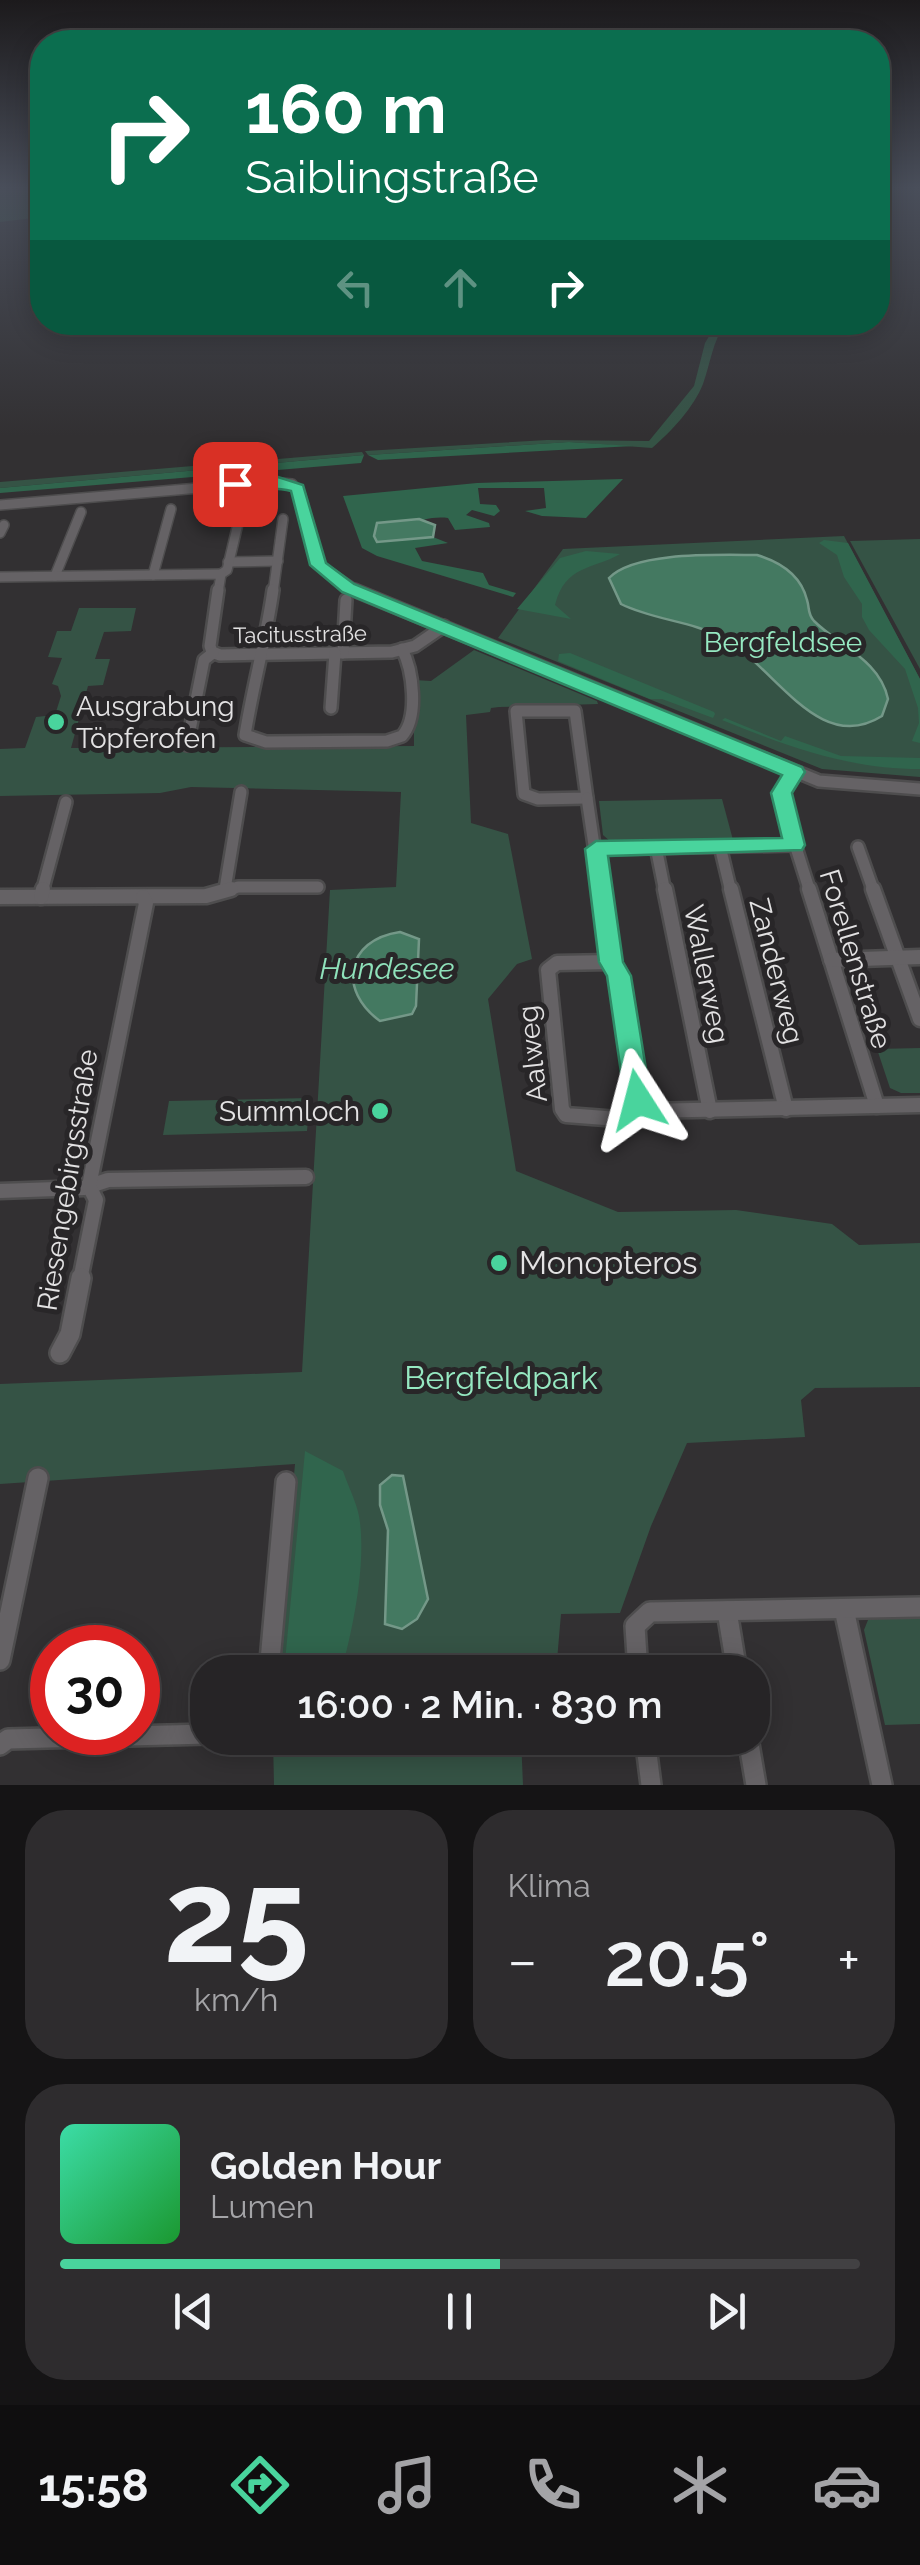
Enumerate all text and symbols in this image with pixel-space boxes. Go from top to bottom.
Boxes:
text: 160 m [245,67,447,149]
icon: right [80,70,210,200]
text: Saiblingstraße [245,151,539,204]
icon: left [328,260,383,315]
icon: ahead [433,260,488,315]
icon: right [538,260,593,315]
pin [193,442,278,527]
icon: arrive [208,457,263,512]
street label: Tacitusstraße [233,620,367,648]
park label: Bergfeldsee [704,626,862,659]
place label: Ausgrabung Töpferofen [76,690,235,755]
marker: Ausgrabung Töpferofen [45,711,67,733]
street label: Forellenstraße [813,865,898,1053]
street label: Zanderweg [742,895,811,1047]
street label: Wallerweg [677,902,736,1046]
water label: Hundesee [319,951,455,986]
street label: Aalweg [511,1004,554,1104]
street label: Riesengebirgsstraße [31,1047,104,1313]
position arrow [586,1048,690,1152]
place label: Summloch [219,1095,360,1128]
marker: Summloch [369,1100,391,1122]
place label: Monopteros [519,1244,697,1281]
marker: Monopteros [488,1252,510,1274]
park label: Bergfeldpark [404,1359,598,1396]
speed limit sign: 30 [30,1625,160,1755]
text: 16:00 · 2 Min. · 830 m [298,1682,662,1727]
text: 25 [164,1840,309,1992]
text: Klima [508,1867,591,1904]
text: 20.5° [604,1915,770,2004]
text: − [508,1928,537,1993]
text: + [837,1928,860,1993]
text: km/h [194,1981,278,2018]
text: Golden Hour [210,2143,441,2188]
text: Lumen [210,2188,314,2225]
icon: previous [166,2284,221,2339]
icon: pause [432,2284,487,2339]
icon: next [699,2284,754,2339]
icon: directions [225,2450,295,2520]
icon: music [372,2450,442,2520]
icon: phone [518,2450,588,2520]
icon: climate [665,2450,735,2520]
icon: car [812,2450,882,2520]
text: 15:58 [38,2459,149,2512]

